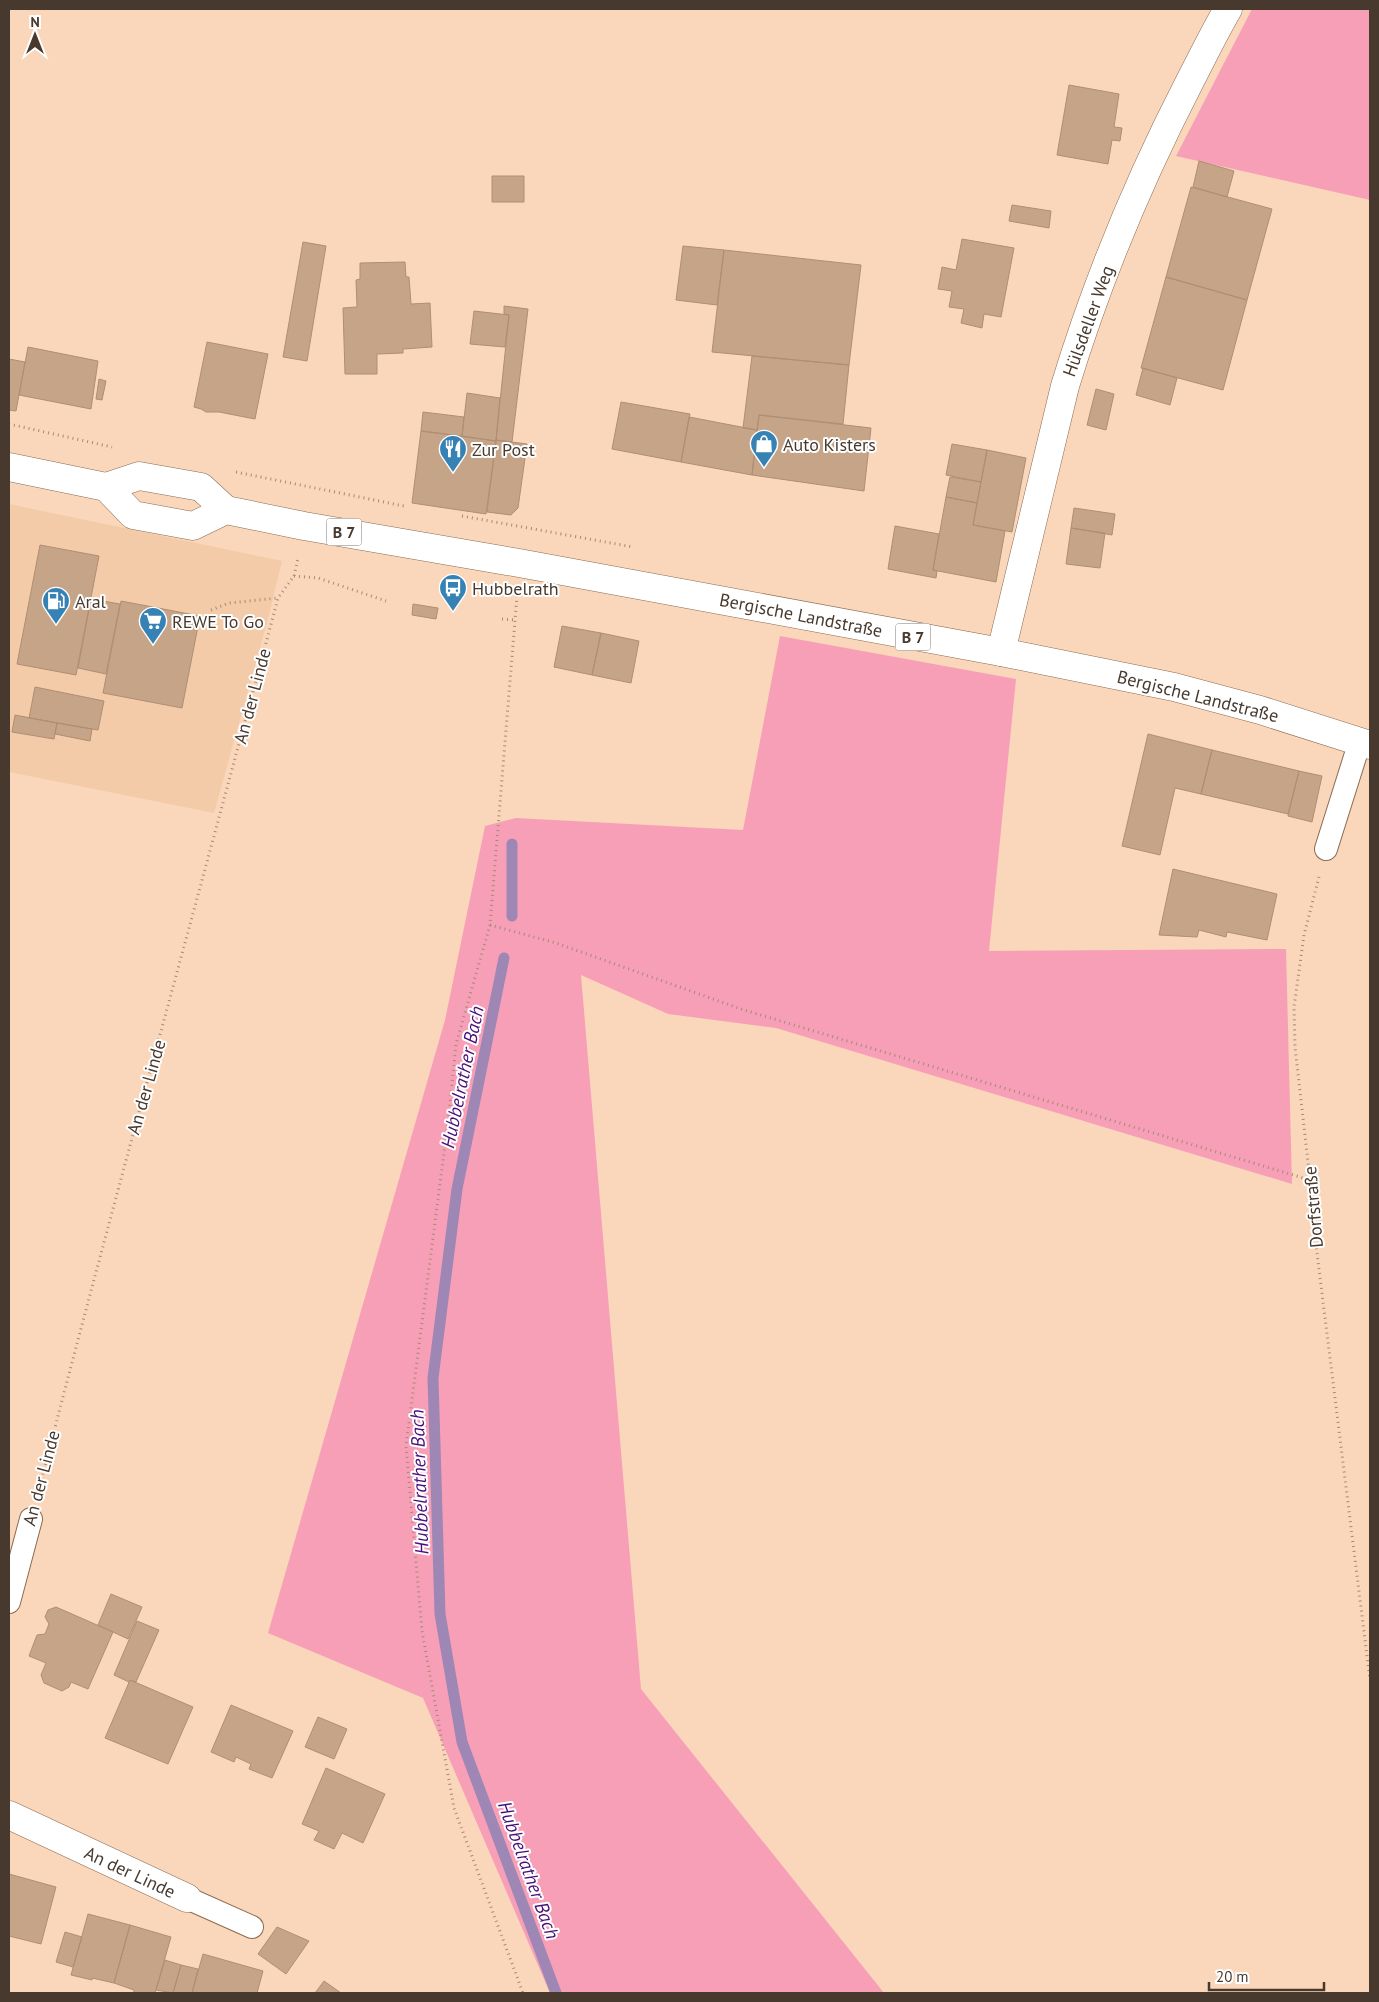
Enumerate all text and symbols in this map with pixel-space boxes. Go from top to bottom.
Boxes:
north arrow [10,10,60,60]
text: N [30,13,40,31]
street label: Hülsdeller Weg [1057,262,1119,380]
shop icon: Auto Kisters [749,429,779,468]
place label: Auto Kisters [783,433,876,456]
restaurant icon: Zur Post [438,434,468,473]
place label: Zur Post [472,438,535,461]
road number: B 7 [326,518,362,546]
bus stop icon: Hubbelrath [438,573,468,612]
place label: Hubbelrath [472,577,559,600]
fuel station icon: Aral [41,586,71,625]
street label: Bergische Landstraße [717,588,885,642]
place label: Aral [75,590,107,613]
supermarket icon: REWE To Go [138,606,168,645]
place label: REWE To Go [172,610,264,633]
road number: B 7 [896,624,930,650]
street label: An der Linde [228,646,276,746]
street label: Bergische Landstraße [1115,665,1281,727]
water label: Hubbelrather Bach [435,1004,489,1150]
street label: An der Linde [121,1037,171,1137]
street label: Dorfstraße [1298,1165,1328,1249]
water label: Hubbelrather Bach [404,1409,434,1555]
street label: An der Linde [17,1428,65,1528]
water label: Hubbelrather Bach [493,1798,565,1942]
street label: An der Linde [81,1841,179,1903]
scale bar [1209,1960,1324,1992]
text: 20 m [1216,1967,1249,1986]

